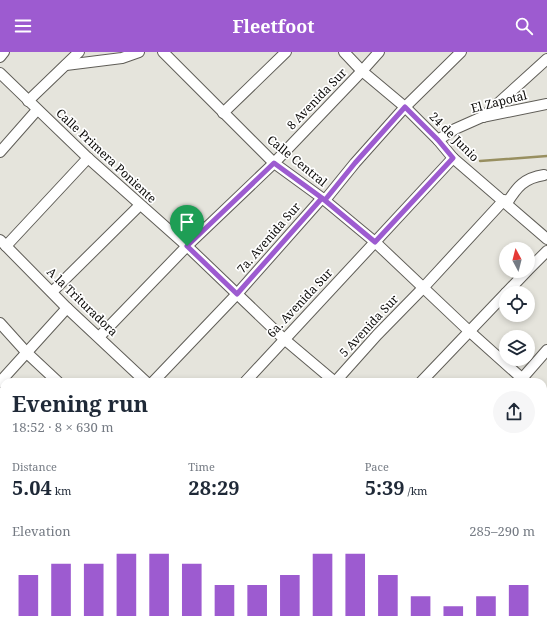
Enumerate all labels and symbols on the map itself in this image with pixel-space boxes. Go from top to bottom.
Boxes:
street label: 8 Avenida Sur [283,64,351,133]
street label: El Zapotal [469,86,529,117]
street label: Calle Primera Poniente [52,105,160,207]
street label: 24 de Junio [426,108,483,165]
street label: Calle Central [264,131,331,190]
street label: 7a. Avenida Sur [233,198,305,277]
pin [170,205,204,246]
north arrow [499,242,535,278]
street label: A la Trituradora [43,263,122,340]
street label: 6a. Avenida Sur [263,264,337,341]
street label: 5 Avenida Sur [335,291,402,361]

